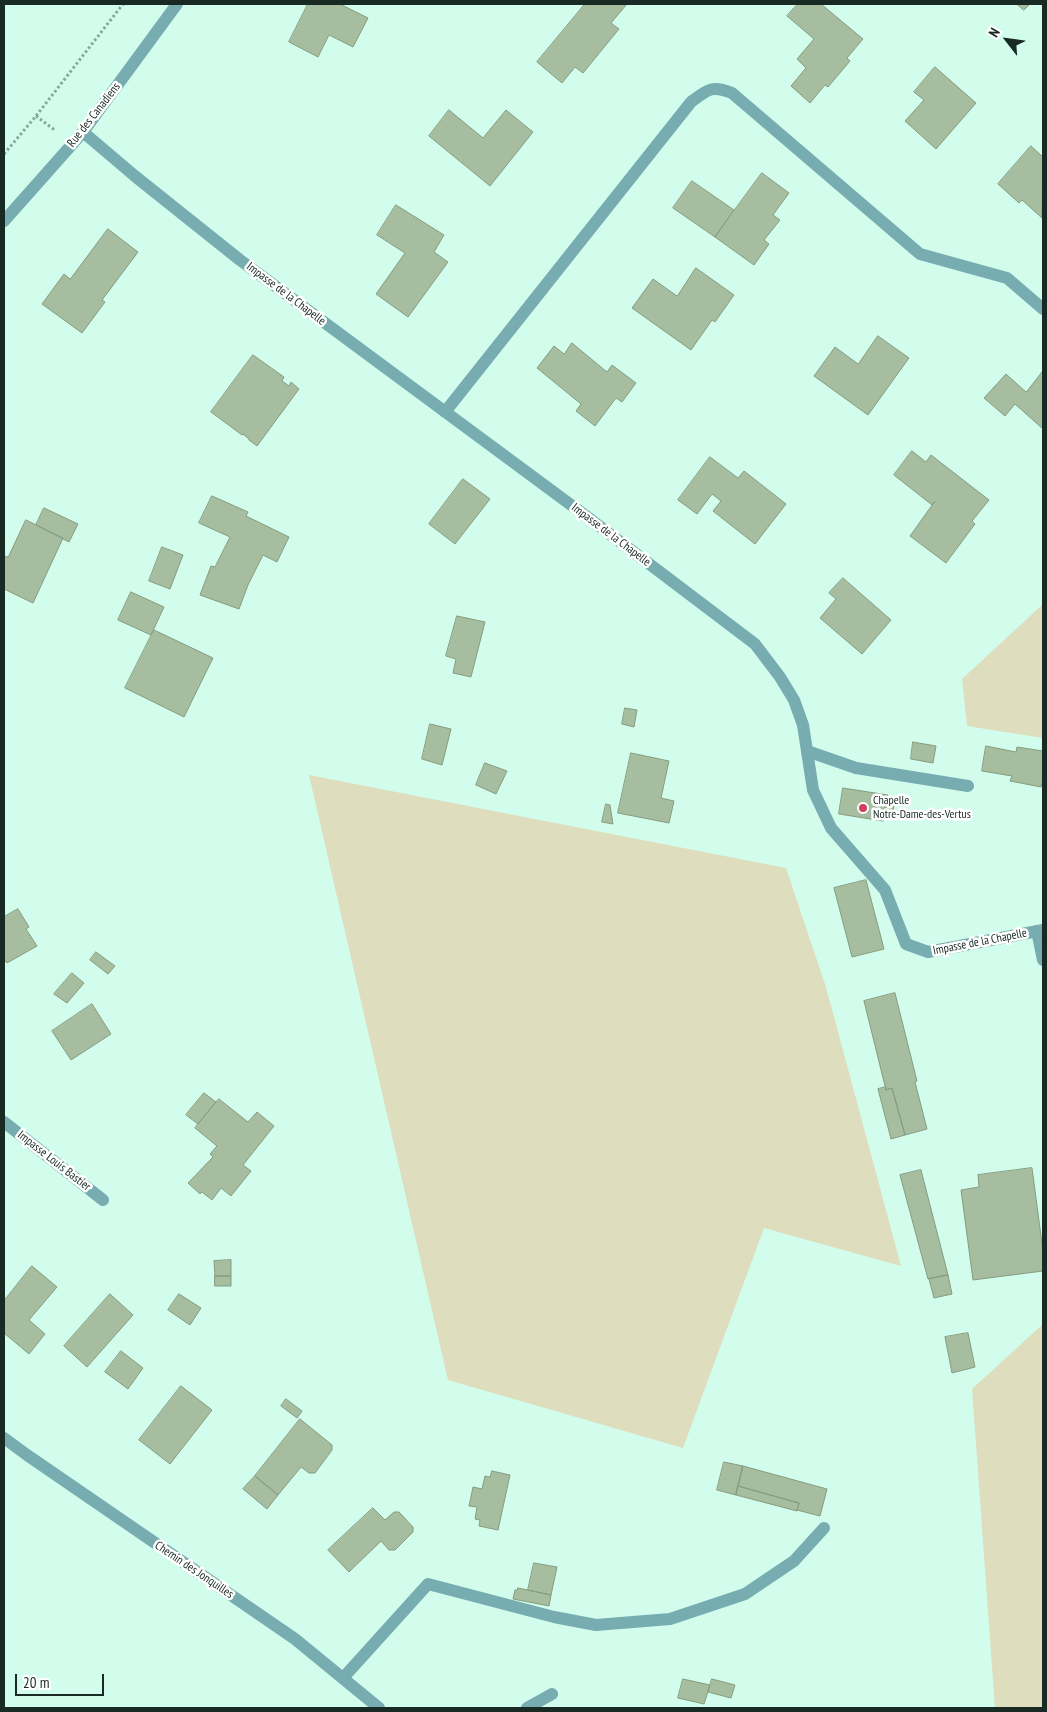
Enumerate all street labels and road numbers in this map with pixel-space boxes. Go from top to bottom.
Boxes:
street label: Rue des Canadiens [64,80,124,150]
street label: Impasse de la Chapelle [244,260,328,328]
street label: Impasse de la Chapelle [569,501,653,569]
street label: Impasse de la Chapelle [932,926,1028,958]
street label: Impasse Louis Bastier [15,1128,93,1194]
street label: Chemin des Jonquilles [152,1538,236,1602]

